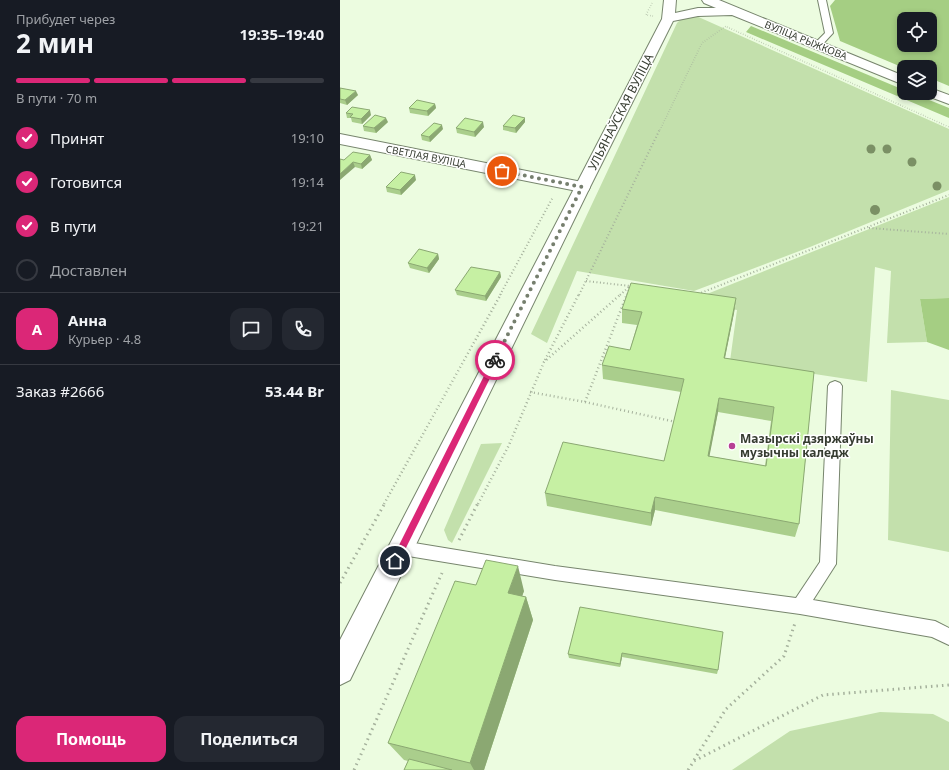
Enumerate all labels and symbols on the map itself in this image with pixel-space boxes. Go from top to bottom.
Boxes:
street label: ВУЛІЦА РЫЖКОВА [763,17,850,63]
street label: УЛЬЯНАЎСКАЯ ВУЛІЦА [584,50,658,173]
street label: СВЕТЛАЯ ВУЛІЦА [385,141,468,171]
pin [485,154,519,188]
courier [475,340,515,380]
place label: Мазырскі дзяржаўны музычны каледж [740,430,874,461]
marker: Мазырскі дзяржаўны музычны каледж [727,441,737,451]
pin [378,544,412,578]

